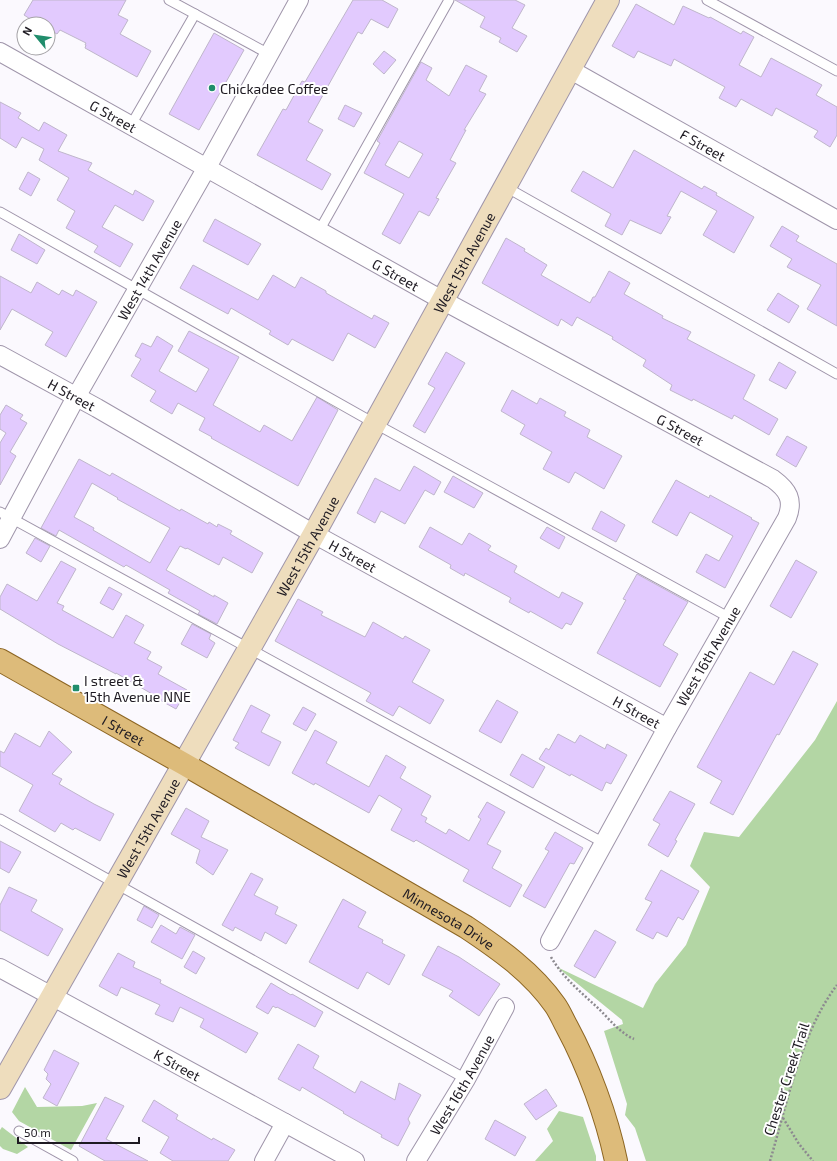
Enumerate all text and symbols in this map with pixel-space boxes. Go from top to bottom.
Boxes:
north arrow [16,16,56,56]
text: N [19,24,34,38]
place label: Chickadee Coffee [220,80,328,97]
marker: Chickadee Coffee [207,83,217,93]
street label: G Street [87,96,140,135]
street label: F Street [677,125,729,164]
street label: West 15th Avenue [429,209,498,316]
street label: West 14th Avenue [113,216,184,323]
street label: G Street [370,254,422,294]
street label: H Street [45,375,99,414]
street label: G Street [654,409,707,449]
street label: West 15th Avenue [272,493,342,599]
street label: H Street [326,536,380,575]
street label: West 16th Avenue [672,603,744,709]
place label: I street & 15th Avenue NNE [84,672,191,705]
marker: I street & 15th Avenue NNE [71,683,81,693]
street label: H Street [610,692,664,731]
street label: I Street [100,711,148,749]
street label: West 15th Avenue [113,775,183,881]
street label: Minnesota Drive [400,884,498,953]
street label: Chester Creek Trail [760,1019,813,1138]
street label: West 16th Avenue [426,1031,497,1138]
street label: K Street [151,1045,204,1084]
scale bar [18,1119,139,1145]
text: 50 m [24,1125,51,1139]

